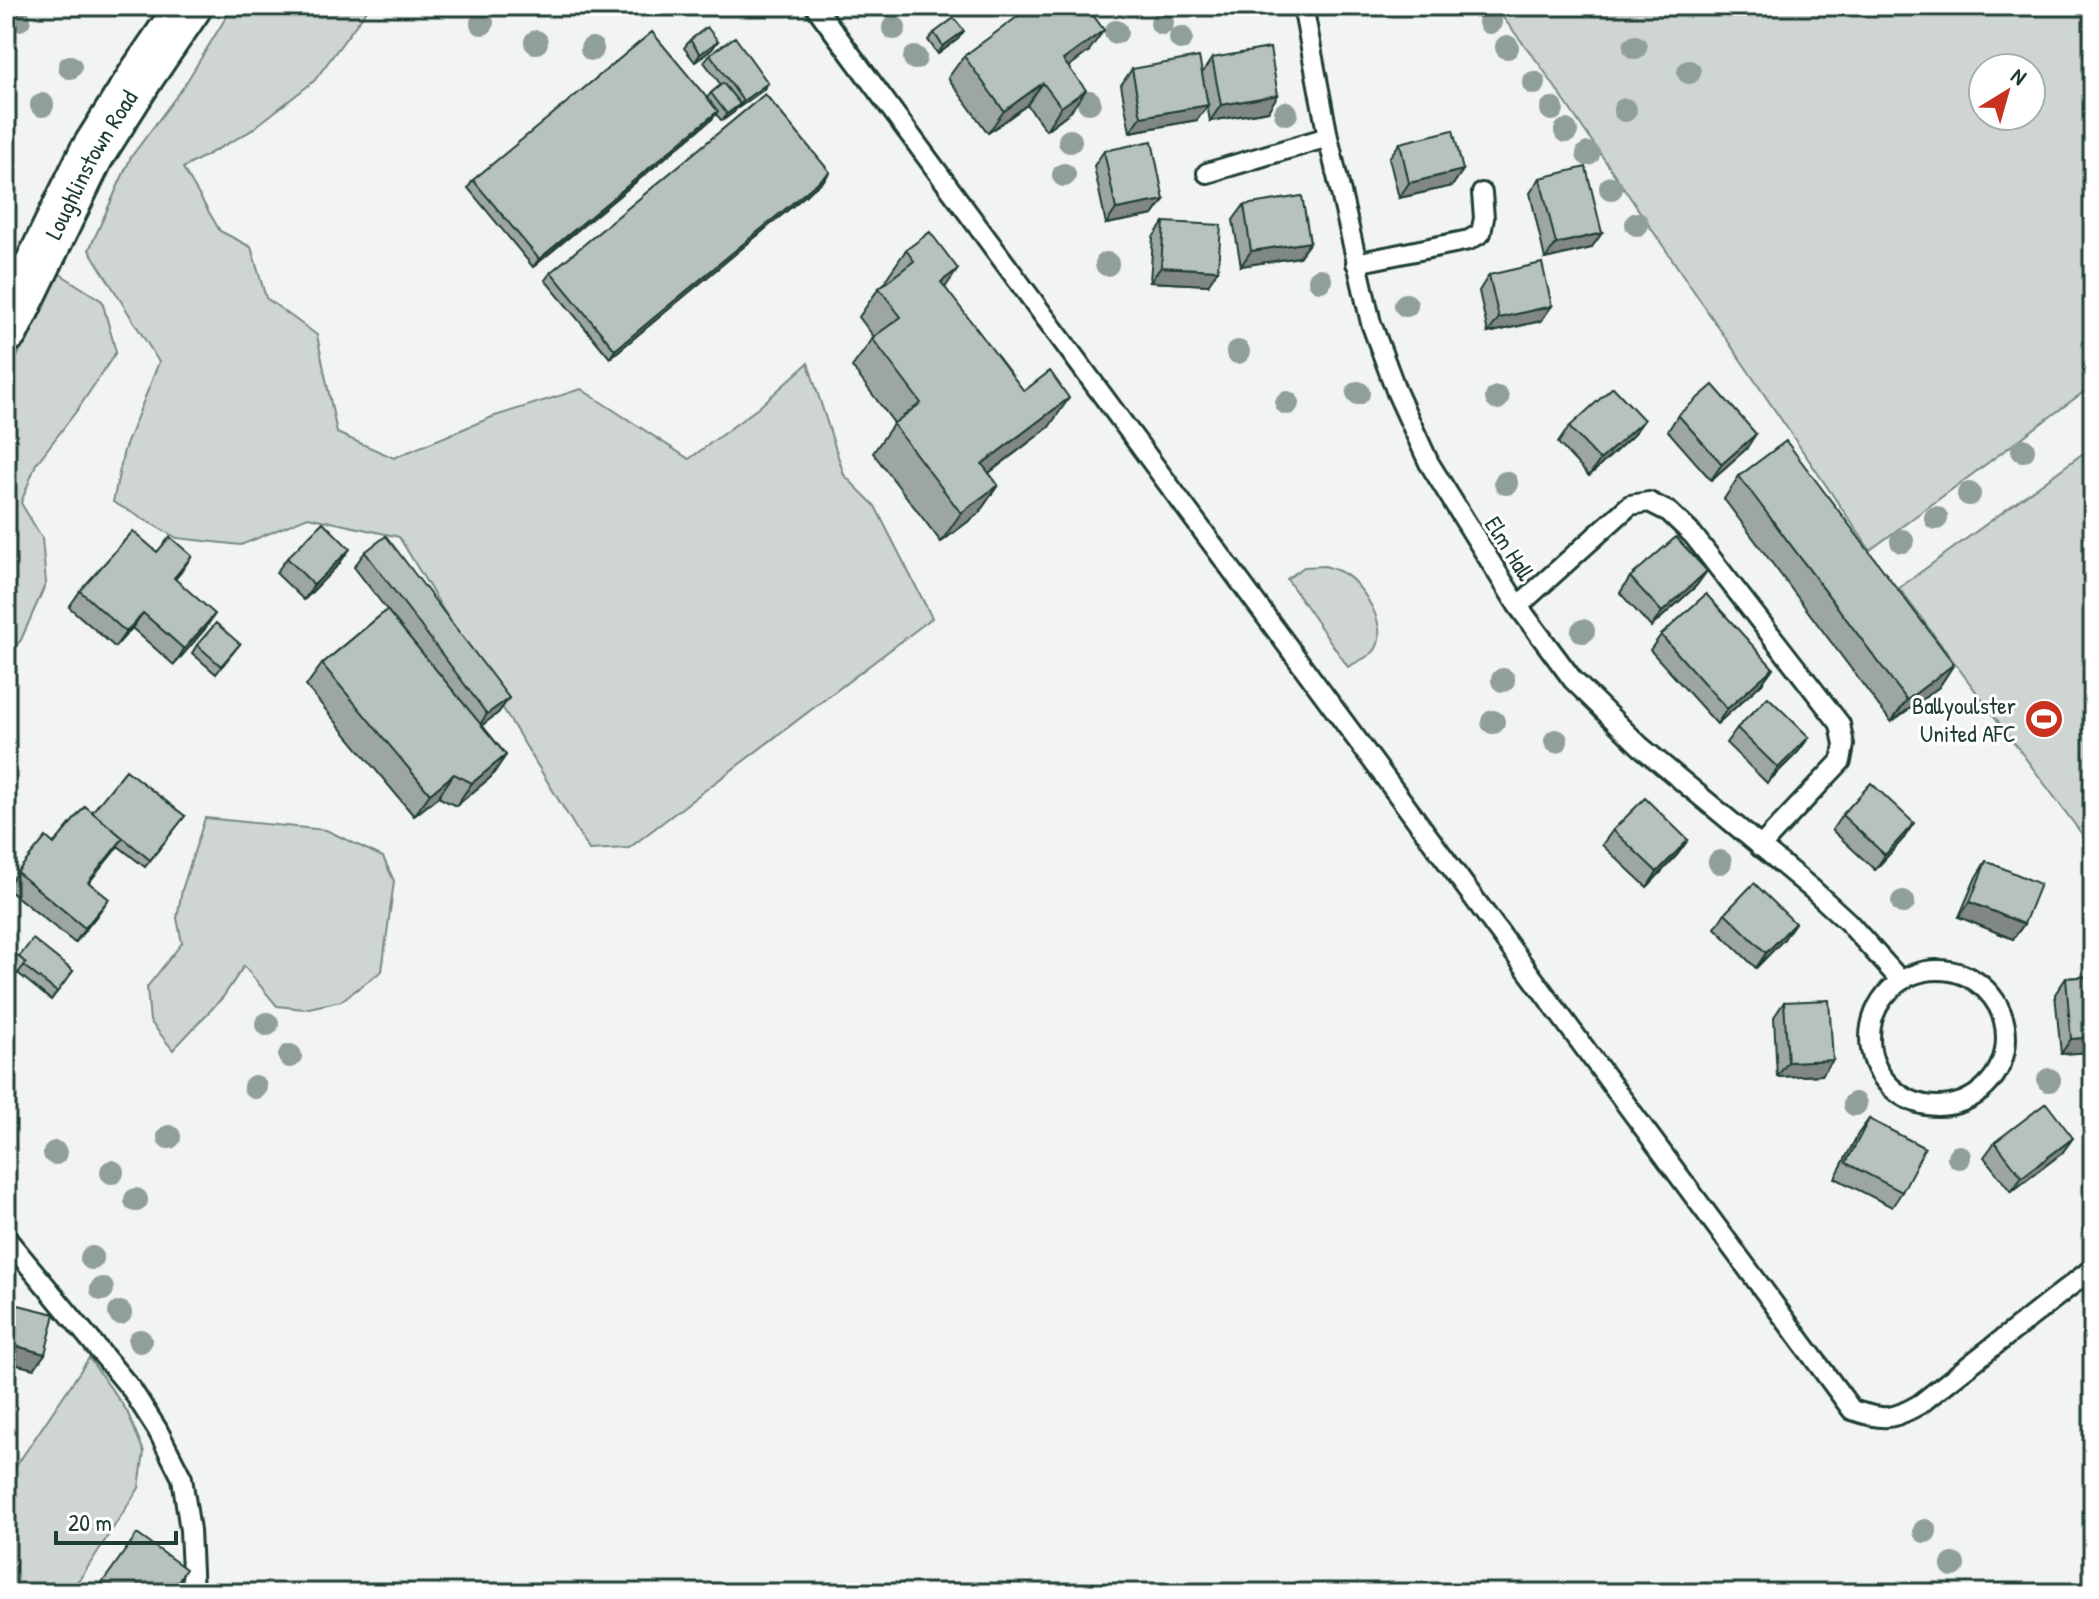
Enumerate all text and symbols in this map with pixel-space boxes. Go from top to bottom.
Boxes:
north arrow [1967,52,2047,132]
text: N [2005,61,2033,92]
street label: Loughlinstown Road [37,84,144,244]
street label: Elm Hall [1478,510,1542,587]
place label: Ballyoulster United AFC [1912,689,2016,749]
sports icon: Ballyoulster United AFC [2023,698,2065,740]
scale bar [56,1495,176,1545]
text: 20 m [68,1506,112,1538]

